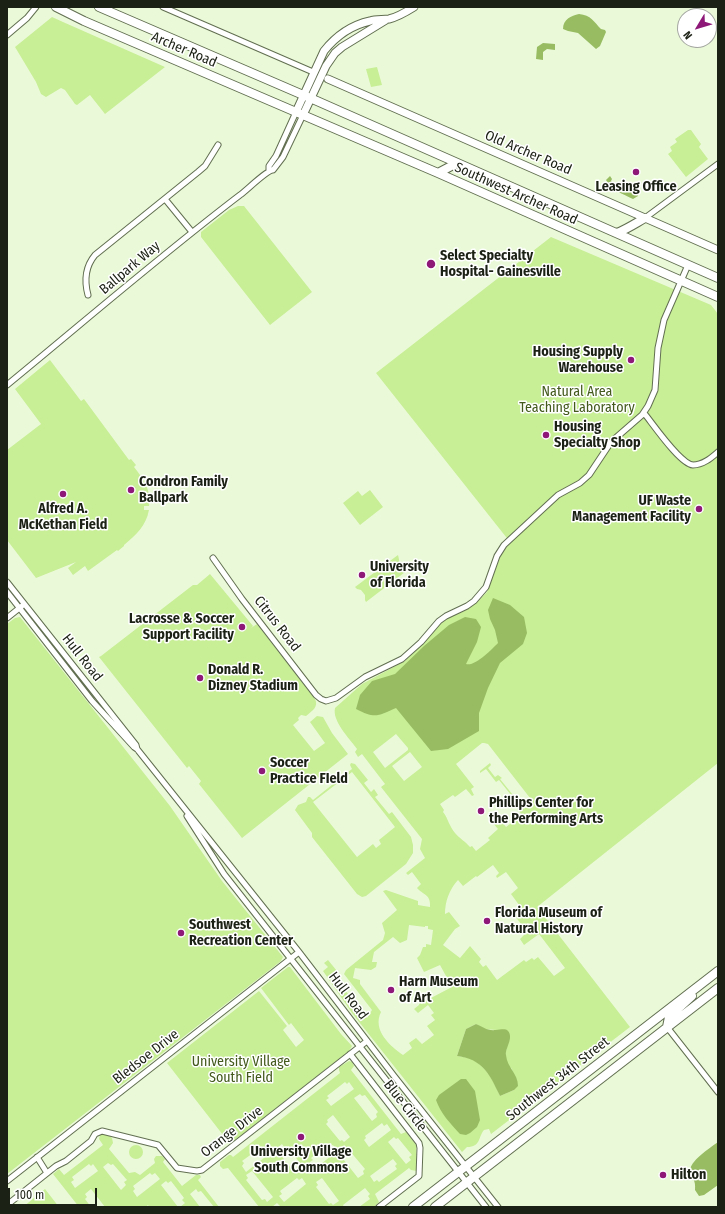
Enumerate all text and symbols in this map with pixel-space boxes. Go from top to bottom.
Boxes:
north arrow [677,8,717,48]
text: N [681,28,695,42]
street label: Archer Road [149,29,219,71]
street label: Old Archer Road [482,127,574,179]
street label: Southwest Archer Road [452,159,580,229]
marker: Leasing Office [631,167,641,177]
place label: Leasing Office [595,179,677,195]
street label: Ballpark Way [96,238,164,298]
place label: Select Specialty Hospital- Gainesville [440,248,561,280]
marker: Select Specialty Hospital- Gainesville [425,258,437,270]
place label: Housing Supply Warehouse [533,344,623,376]
marker: Housing Supply Warehouse [626,355,636,365]
park label: Natural Area Teaching Laboratory [519,384,635,416]
place label: Housing Specialty Shop [554,419,640,452]
marker: Housing Specialty Shop [541,430,551,440]
place label: Condron Family Ballpark [139,474,228,506]
marker: Condron Family Ballpark [126,485,136,495]
marker: Alfred A. McKethan Field [58,489,68,499]
place label: UF Waste Management Facility [572,493,691,526]
place label: Alfred A. McKethan Field [19,501,107,534]
marker: UF Waste Management Facility [694,504,704,514]
place label: University of Florida [370,559,429,592]
marker: University of Florida [357,570,367,580]
street label: Citrus Road [250,593,304,655]
place label: Lacrosse & Soccer Support Facility [129,611,234,644]
marker: Lacrosse & Soccer Support Facility [237,622,247,632]
street label: Hull Road [58,631,106,685]
place label: Donald R. Dizney Stadium [208,662,298,694]
marker: Donald R. Dizney Stadium [195,673,205,683]
place label: Soccer Practice FIeld [270,755,348,788]
marker: Soccer Practice FIeld [257,766,267,776]
place label: Phillips Center for the Performing Arts [489,795,603,828]
marker: Phillips Center for the Performing Arts [476,806,486,816]
place label: Florida Museum of Natural History [495,905,602,938]
marker: Florida Museum of Natural History [482,916,492,926]
place label: Southwest Recreation Center [189,917,293,950]
marker: Southwest Recreation Center [176,928,186,938]
street label: Hull Road [325,969,371,1023]
place label: Harn Museum of Art [399,974,478,1006]
marker: Harn Museum of Art [386,985,396,995]
street label: Bledsoe Drive [110,1026,182,1088]
street label: Southwest 34th Street [503,1034,613,1124]
park label: University Village South Field [192,1054,290,1086]
street label: Blue Circle [380,1077,430,1135]
street label: Orange Drive [198,1103,266,1161]
marker: University Village South Commons [296,1132,306,1142]
place label: University Village South Commons [250,1144,352,1176]
place label: Hilton [671,1167,706,1183]
marker: Hilton [658,1170,668,1180]
scale bar [10,1180,99,1206]
text: 100 m [15,1188,44,1202]

